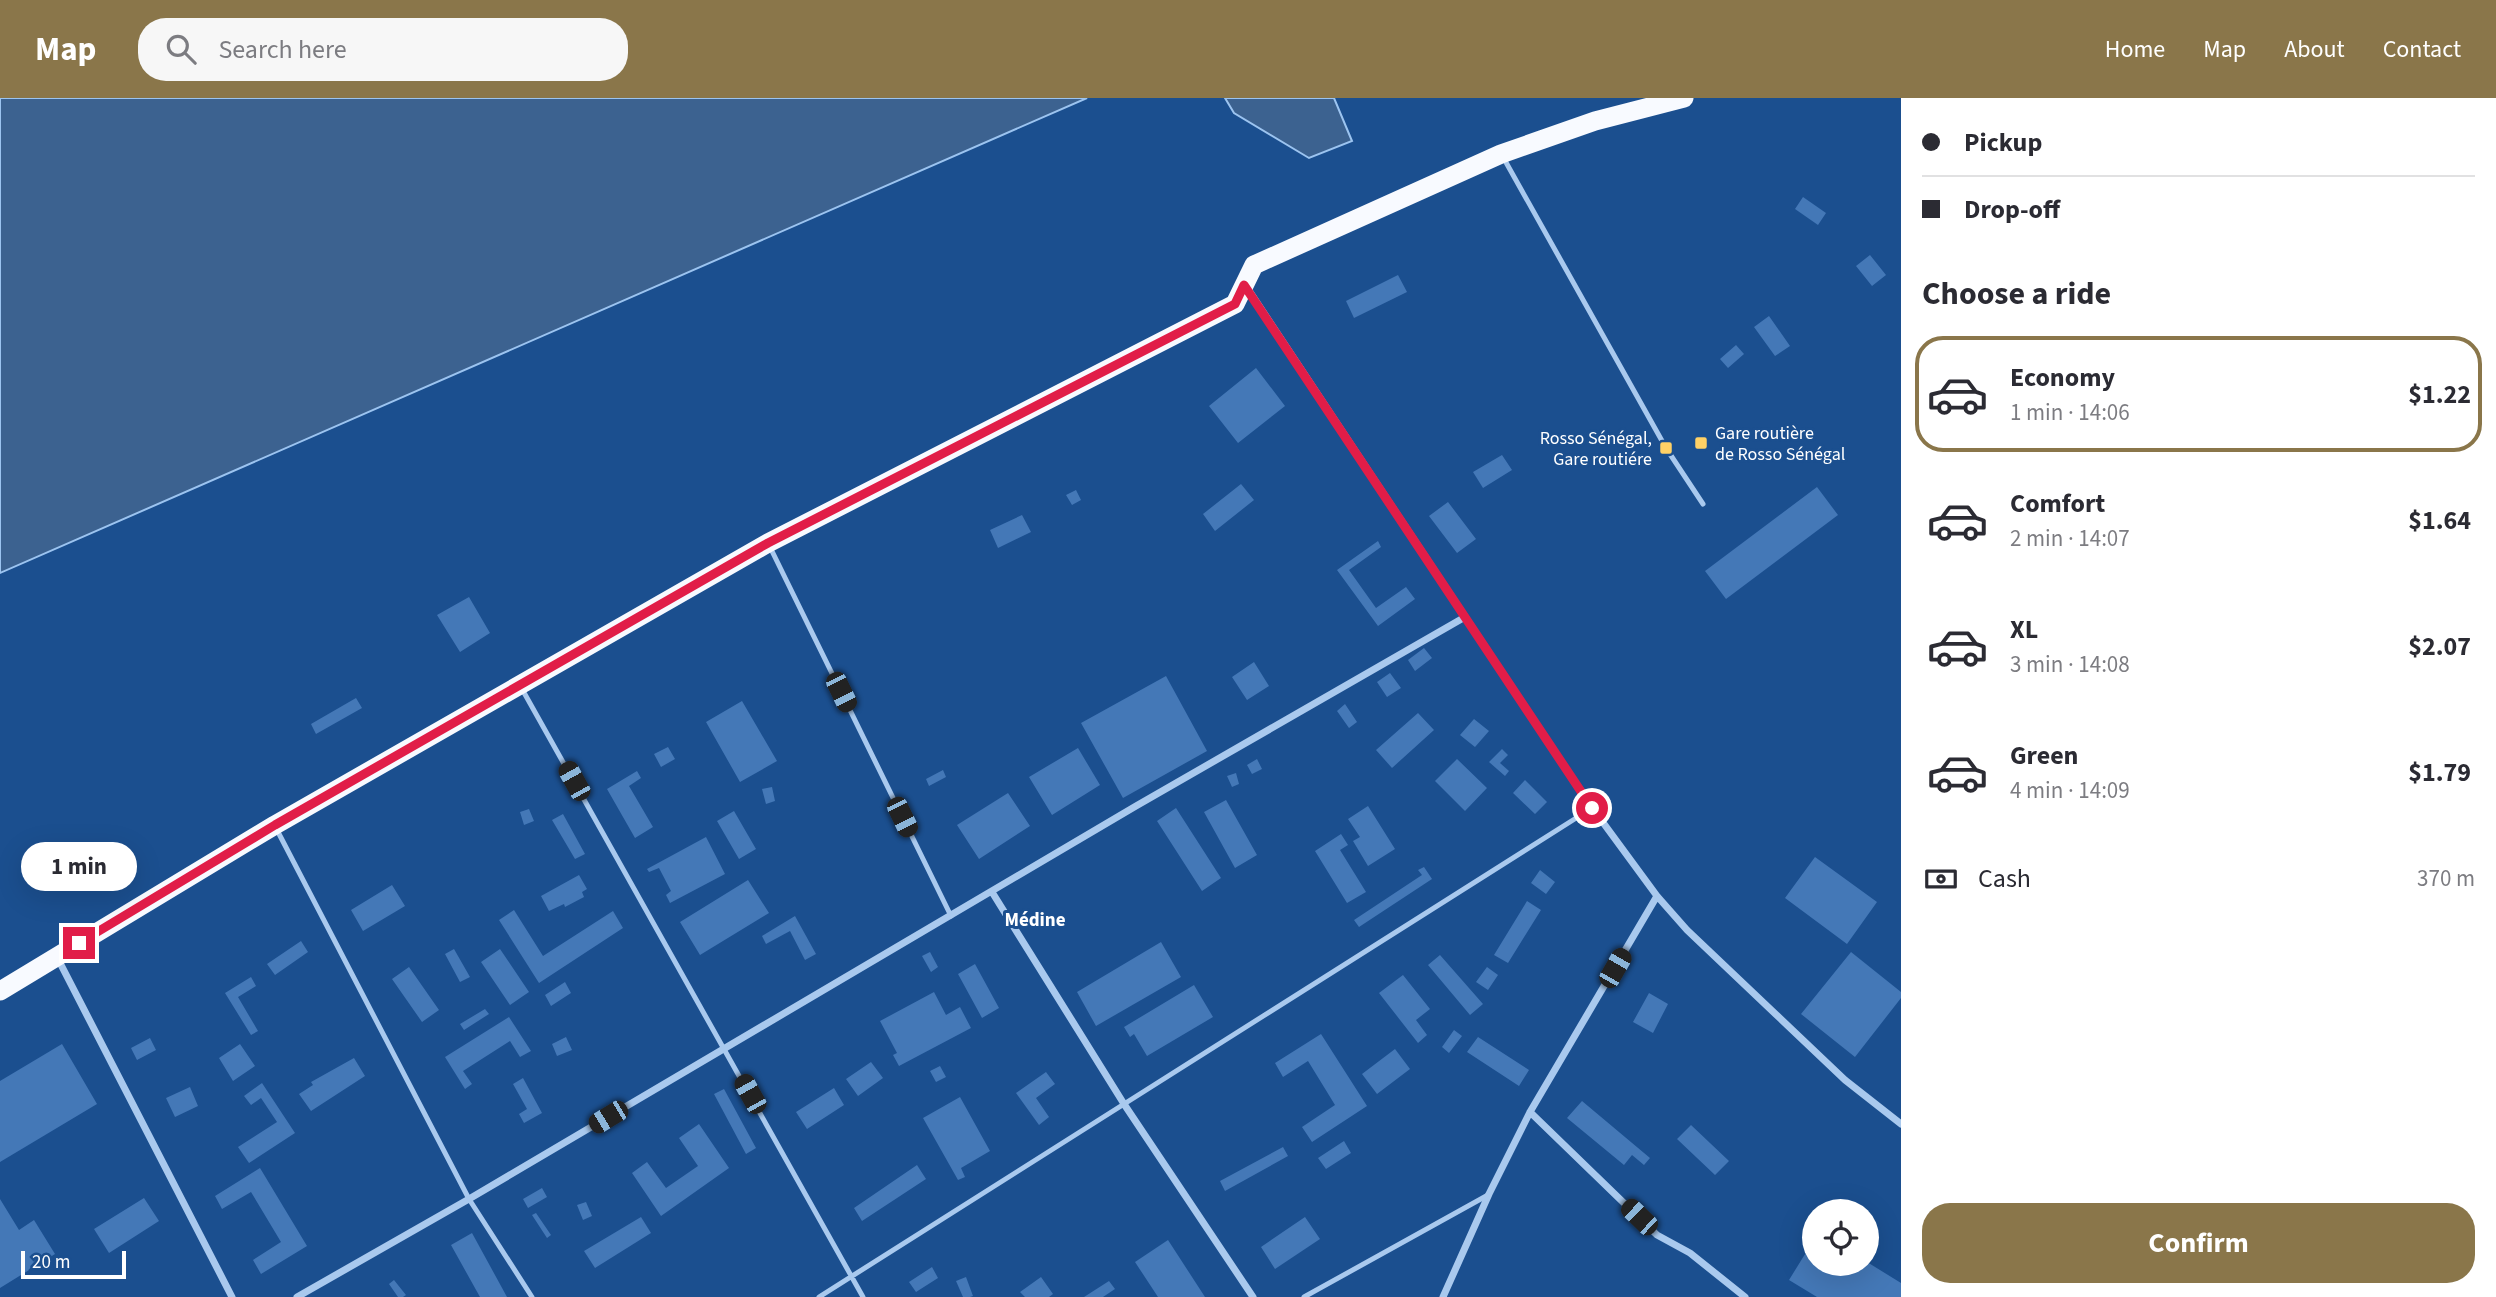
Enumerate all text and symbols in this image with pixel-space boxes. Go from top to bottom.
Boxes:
search box [138,18,628,81]
text: Map [35,26,96,73]
icon: search [162,30,200,68]
text: Search here [218,31,347,68]
text: Home [2105,32,2165,67]
text: Map [2203,32,2246,67]
text: About [2284,32,2345,67]
text: Contact [2383,32,2461,67]
text: Pickup [1964,124,2042,161]
text: Drop-off [1964,191,2060,228]
text: Choose a ride [1922,271,2111,317]
text: Economy [2010,359,2115,396]
icon: car [1926,363,1989,426]
text: $1.22 [2408,376,2471,413]
text: 1 min · 14:06 [2010,396,2130,429]
place label: Gare routière de Rosso Sénégal [1715,421,1845,467]
place label: Rosso Sénégal, Gare routiére [1540,426,1652,472]
marker: Gare routière de Rosso Sénégal [1693,435,1709,451]
marker: Rosso Sénégal, Gare routiére [1658,440,1674,456]
text: Comfort [2010,485,2105,522]
icon: car [1926,489,1989,552]
text: $1.64 [2408,502,2471,539]
text: 2 min · 14:07 [2010,522,2130,555]
text: XL [2010,611,2038,648]
icon: car [1926,615,1989,678]
text: $2.07 [2408,628,2471,665]
text: 3 min · 14:08 [2010,648,2130,681]
car [823,669,860,715]
text: Green [2010,737,2078,774]
icon: car [1926,741,1989,804]
text: $1.79 [2408,754,2471,791]
car [555,758,594,804]
text: 4 min · 14:09 [2010,774,2130,807]
route start [1576,792,1608,824]
car [884,794,921,840]
callout: 1 min [21,842,137,890]
text: 1 min [51,850,107,883]
icon: cash [1922,860,1960,898]
text: Cash [1978,860,2031,897]
text: 370 m [2417,862,2475,895]
district label: Médine [1004,907,1066,934]
route end [63,927,95,959]
car [1596,945,1635,991]
car [731,1071,770,1117]
car [585,1097,632,1137]
car [1617,1195,1662,1239]
map controls [1802,1199,1879,1276]
button: locate [1802,1199,1879,1276]
button: Confirm [1922,1203,2475,1283]
scale bar [21,1248,126,1280]
text: 20 m [32,1249,70,1276]

